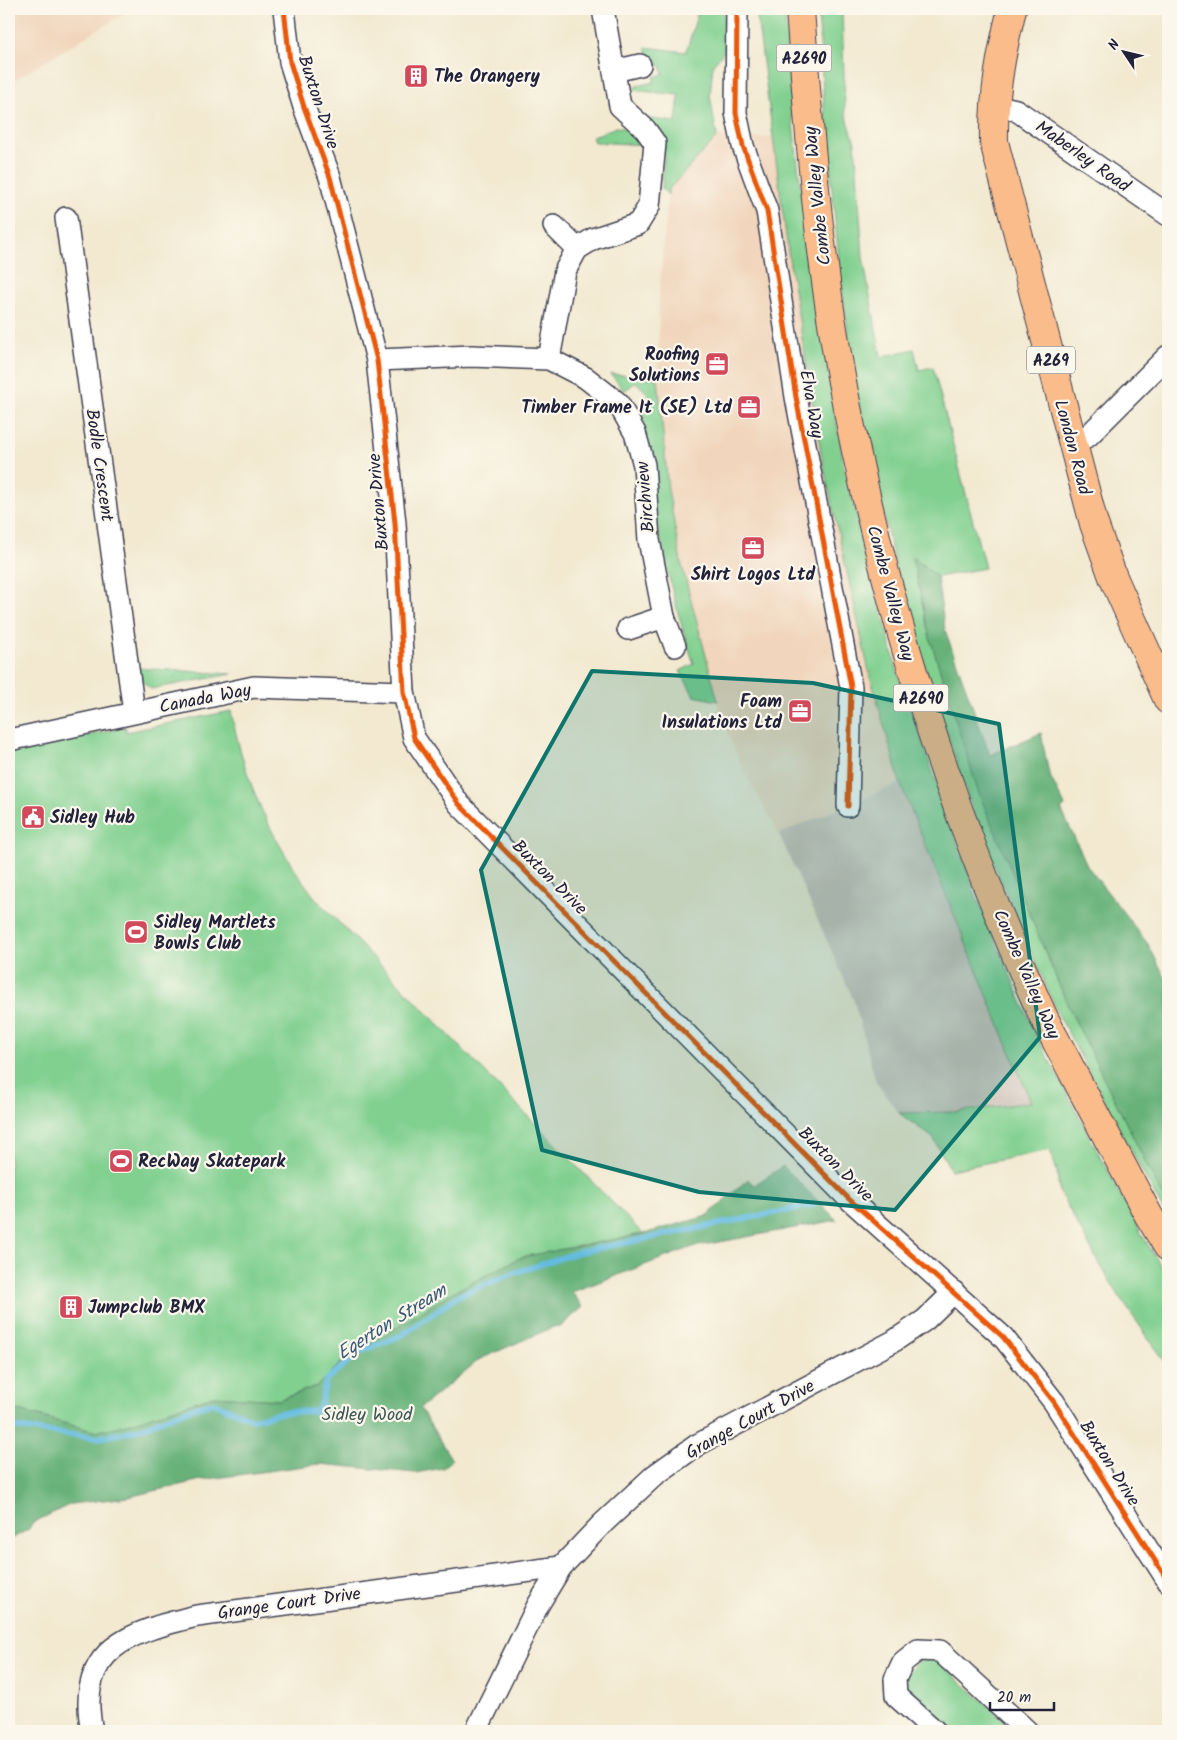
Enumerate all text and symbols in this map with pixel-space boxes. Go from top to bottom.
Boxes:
north arrow [1100,28,1150,78]
text: N [1103,35,1126,55]
road number: A2690 [776,44,832,72]
street label: Buxton Drive [289,52,346,153]
building icon: The Orangery [403,63,429,89]
place label: The Orangery [434,63,540,92]
street label: Maberley Road [1029,114,1137,201]
street label: Combe Valley Way [797,124,840,267]
place label: Roofing Solutions [629,341,701,391]
road number: A269 [1027,346,1075,374]
office icon: Roofing Solutions [704,351,730,377]
street label: Elva Way [790,368,831,441]
place label: Timber Frame It (SE) Ltd [521,394,732,423]
office icon: Timber Frame It (SE) Ltd [736,394,762,420]
street label: London Road [1045,396,1098,499]
street label: Bodle Crescent [76,407,121,524]
street label: Buxton Drive [361,452,398,552]
street label: Birchview [629,459,664,534]
street label: Combe Valley Way [857,522,922,665]
office icon: Shirt Logos Ltd [740,535,766,561]
place label: Shirt Logos Ltd [691,561,815,590]
street label: Canada Way [157,676,254,723]
road number: A2690 [894,684,948,711]
place label: Foam Insulations Ltd [661,688,782,738]
office icon: Foam Insulations Ltd [787,698,813,724]
public building icon: Sidley Hub [20,804,46,830]
place label: Sidley Hub [50,804,135,833]
street label: Buxton Drive [504,833,594,923]
street label: Combe Valley Way [984,905,1067,1045]
place label: Sidley Martlets Bowls Club [154,909,276,959]
sports icon: Sidley Martlets Bowls Club [123,919,149,945]
street label: Buxton Drive [790,1120,880,1210]
sports icon: RecWay Skatepark [108,1148,134,1174]
place label: RecWay Skatepark [138,1148,286,1177]
water label: Egerton Stream [331,1276,455,1369]
building icon: Jumpclub BMX [58,1294,84,1320]
place label: Jumpclub BMX [88,1294,206,1323]
street label: Grange Court Drive [681,1373,821,1468]
park label: Sidley Wood [322,1401,413,1430]
street label: Buxton Drive [1071,1415,1147,1513]
street label: Grange Court Drive [216,1580,363,1629]
scale bar [990,1680,1053,1712]
text: 20 m [997,1686,1031,1710]

